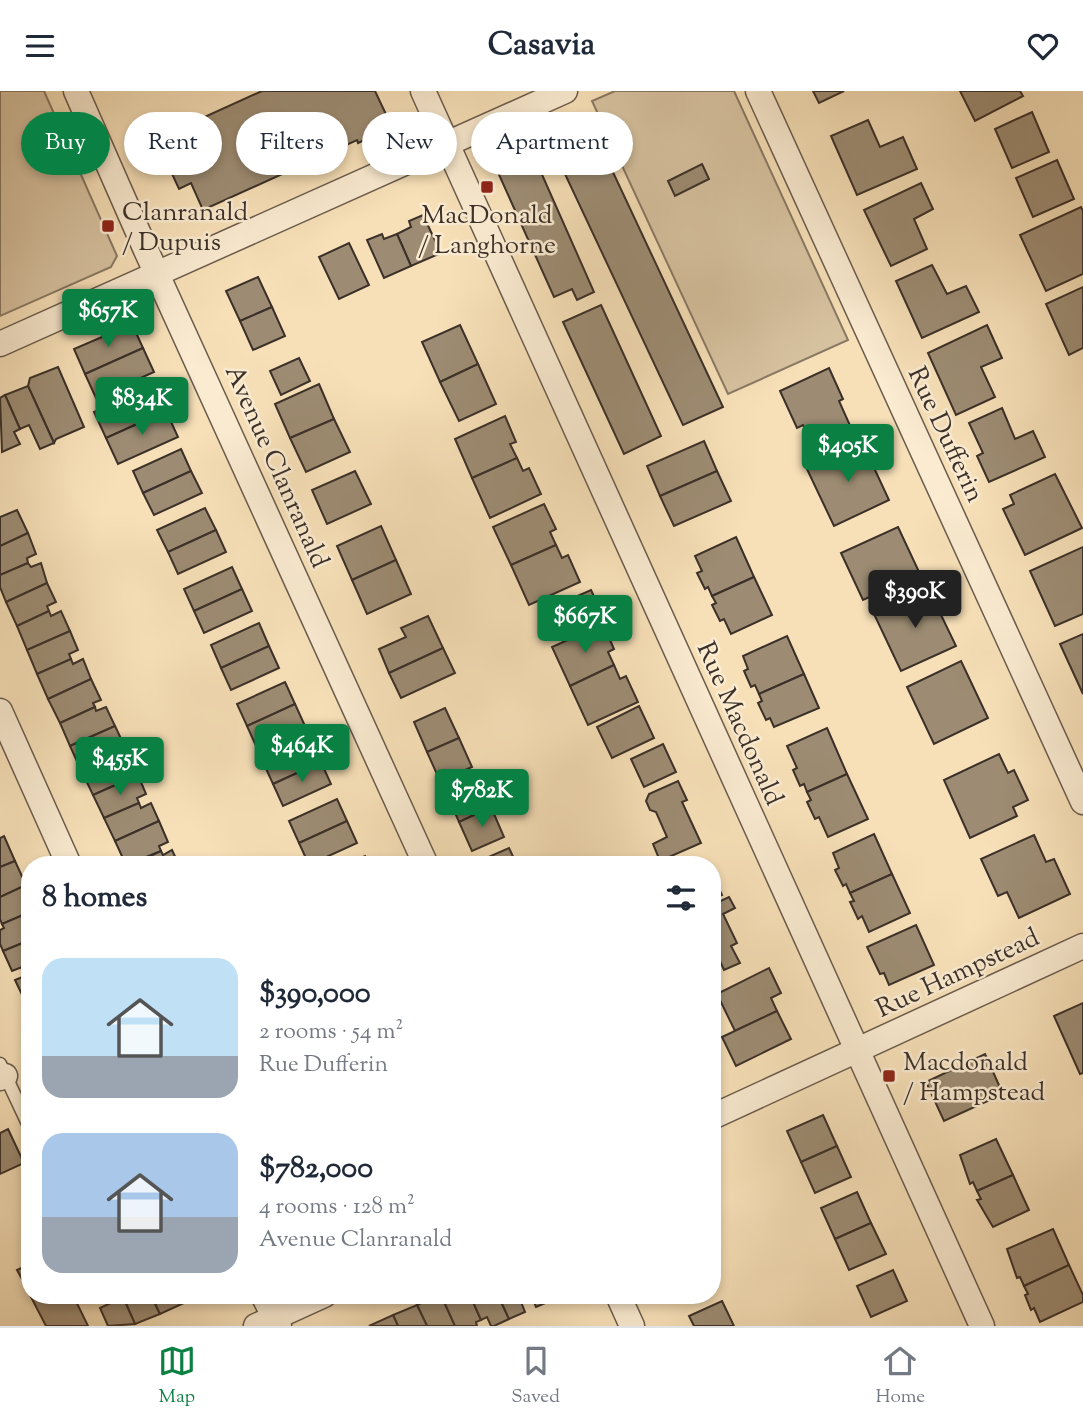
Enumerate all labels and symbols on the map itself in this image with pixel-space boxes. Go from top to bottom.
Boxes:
marker: MacDonald / Langhorne [479,179,495,195]
place label: Clanranald / Dupuis [122,195,248,262]
place label: MacDonald / Langhorne [418,198,556,265]
marker: Clanranald / Dupuis [100,218,116,234]
pin: $657K [59,289,157,349]
street label: Avenue Clanranald [214,360,337,575]
street label: Rue Dufferin [897,361,992,509]
pin: $834K [93,377,191,437]
pin: $405K [799,425,897,484]
pin: $390K [866,571,964,630]
pin: $667K [536,595,634,655]
street label: Rue Macdonald [686,636,791,812]
pin: $464K [253,725,351,784]
pin: $455K [71,737,169,797]
pin: $782K [433,769,531,829]
street label: Rue Hampstead [870,920,1046,1028]
place label: Macdonald / Hampstead [903,1045,1045,1112]
marker: Macdonald / Hampstead [881,1068,897,1084]

